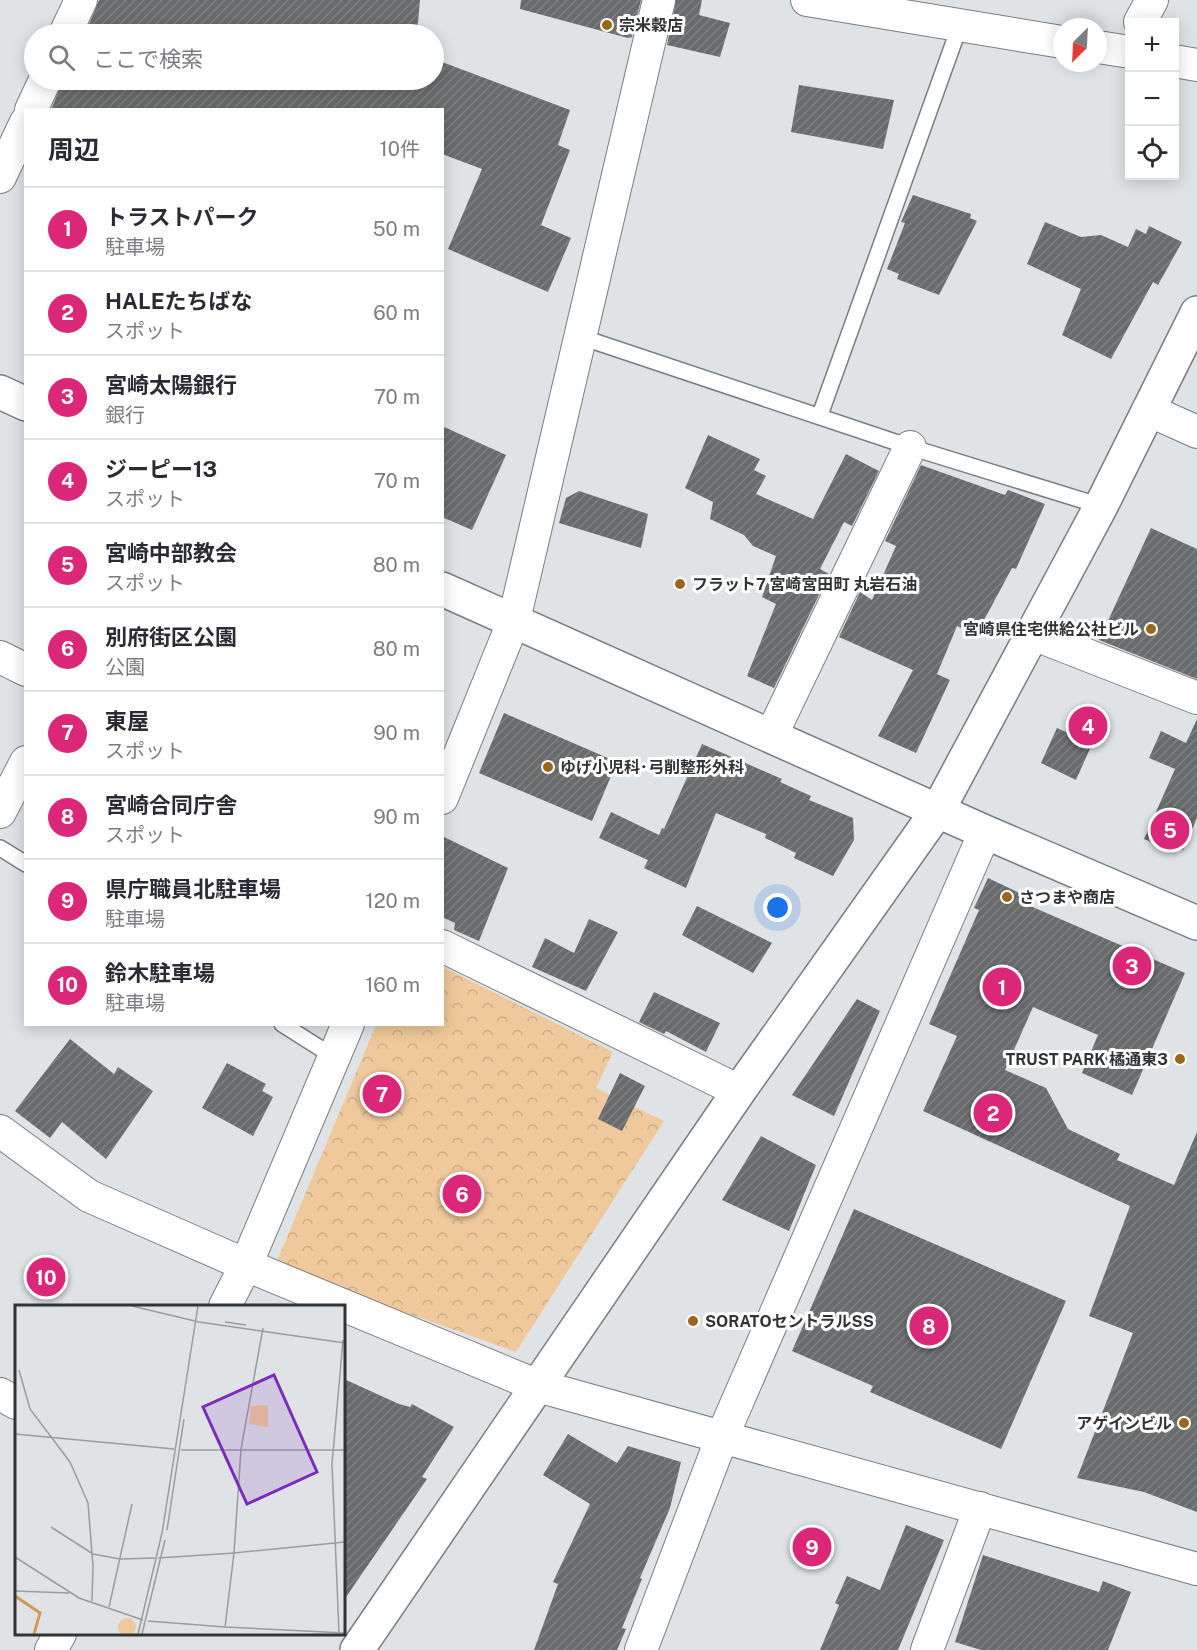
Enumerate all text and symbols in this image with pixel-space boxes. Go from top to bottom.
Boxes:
place label: 宗米穀店 [619,16,683,35]
marker: 宗米穀店 [600,18,614,32]
north arrow [1053,18,1107,72]
map controls [1125,18,1179,180]
button: + [1125,18,1179,72]
search box [24,24,444,90]
icon: search [45,41,78,74]
text: ここで検索 [93,46,203,72]
button: − [1125,72,1179,126]
button: locate [1125,126,1179,180]
text: 周辺 [48,134,100,165]
text: 10件 [380,137,420,161]
text: トラストパーク [105,204,259,230]
text: 1 [63,217,72,241]
text: 50 m [373,217,420,241]
text: 駐車場 [105,235,165,259]
text: HALEたちばな [105,288,253,314]
text: 2 [61,301,74,325]
text: 60 m [373,301,420,325]
text: スポット [105,319,185,343]
text: 宮崎太陽銀行 [105,372,237,398]
text: 3 [61,385,74,409]
text: 70 m [374,385,420,409]
text: 銀行 [105,403,145,427]
text: ジーピー13 [105,456,217,482]
text: 4 [61,469,74,493]
text: 70 m [374,469,420,493]
text: スポット [105,487,185,511]
text: 宮崎中部教会 [105,540,237,566]
text: 5 [61,553,74,577]
text: 80 m [373,553,420,577]
text: スポット [105,571,185,595]
place label: フラット7 宮崎宮田町 丸岩石油 [692,575,917,594]
marker: フラット7 宮崎宮田町 丸岩石油 [673,577,687,591]
place label: 宮崎県住宅供給公社ビル [963,620,1139,639]
marker: 宮崎県住宅供給公社ビル [1144,622,1158,636]
text: 別府街区公園 [105,624,237,650]
text: 6 [61,637,74,661]
text: 80 m [373,637,420,661]
text: 公園 [105,655,145,679]
pin: 4 [1068,704,1108,748]
text: 東屋 [105,708,149,734]
text: 7 [61,721,74,745]
text: 90 m [373,721,420,745]
text: スポット [105,739,185,763]
place label: ゆげ小児科･弓削整形外科 [560,758,744,777]
marker: ゆげ小児科･弓削整形外科 [541,760,555,774]
text: 宮崎合同庁舎 [105,792,237,818]
text: 8 [61,805,74,829]
text: 90 m [373,805,420,829]
pin: 5 [1150,808,1190,852]
text: スポット [105,823,185,847]
text: 県庁職員北駐車場 [105,876,281,902]
place label: さつまや商店 [1019,888,1115,907]
text: 9 [61,889,74,913]
text: 120 m [366,889,420,913]
marker: さつまや商店 [1000,890,1014,904]
your location [763,893,792,922]
text: 駐車場 [105,907,165,931]
pin: 3 [1112,944,1152,988]
text: 鈴木駐車場 [105,960,215,986]
pin: 1 [982,964,1022,1010]
text: 10 [57,973,78,997]
text: 160 m [365,973,420,997]
text: 駐車場 [105,991,165,1015]
place label: TRUST PARK 橘通東3 [1005,1050,1168,1069]
marker: TRUST PARK 橘通東3 [1173,1052,1187,1066]
pin: 7 [362,1072,401,1116]
pin: 2 [974,1090,1012,1136]
pin: 6 [442,1172,482,1216]
pin: 10 [26,1254,66,1300]
pin: 8 [910,1304,948,1348]
inset map [15,1305,345,1635]
place label: SORATOセントラルSS [705,1312,874,1331]
marker: SORATOセントラルSS [686,1314,700,1328]
place label: アゲインビル [1076,1414,1172,1433]
marker: アゲインビル [1177,1416,1191,1430]
pin: 9 [792,1524,832,1570]

